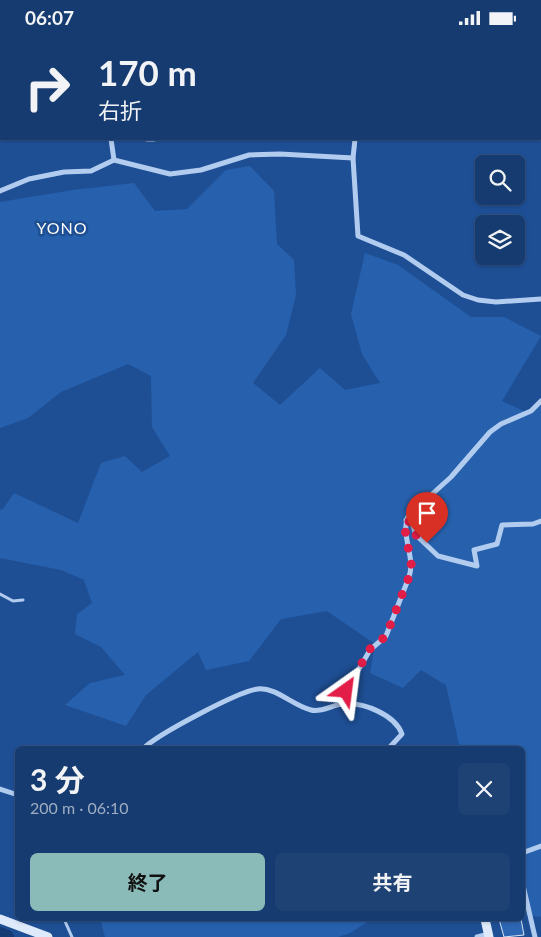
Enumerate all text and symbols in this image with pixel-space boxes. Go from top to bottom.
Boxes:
text: 06:07 [25,6,74,29]
text: 170 m [98,51,197,93]
icon: right [15,55,80,120]
text: 右折 [98,97,142,124]
map controls [475,155,525,265]
button: search [475,155,525,205]
button: layers [475,215,525,265]
district label: YONO [36,218,88,237]
pin [406,492,448,543]
icon: arrive [413,499,441,527]
position arrow [319,664,371,716]
text: 3 分 [30,761,85,797]
button: close [458,763,510,815]
text: 200 m · 06:10 [30,798,129,817]
button: 終了 [30,853,265,911]
button: 共有 [275,853,510,911]

